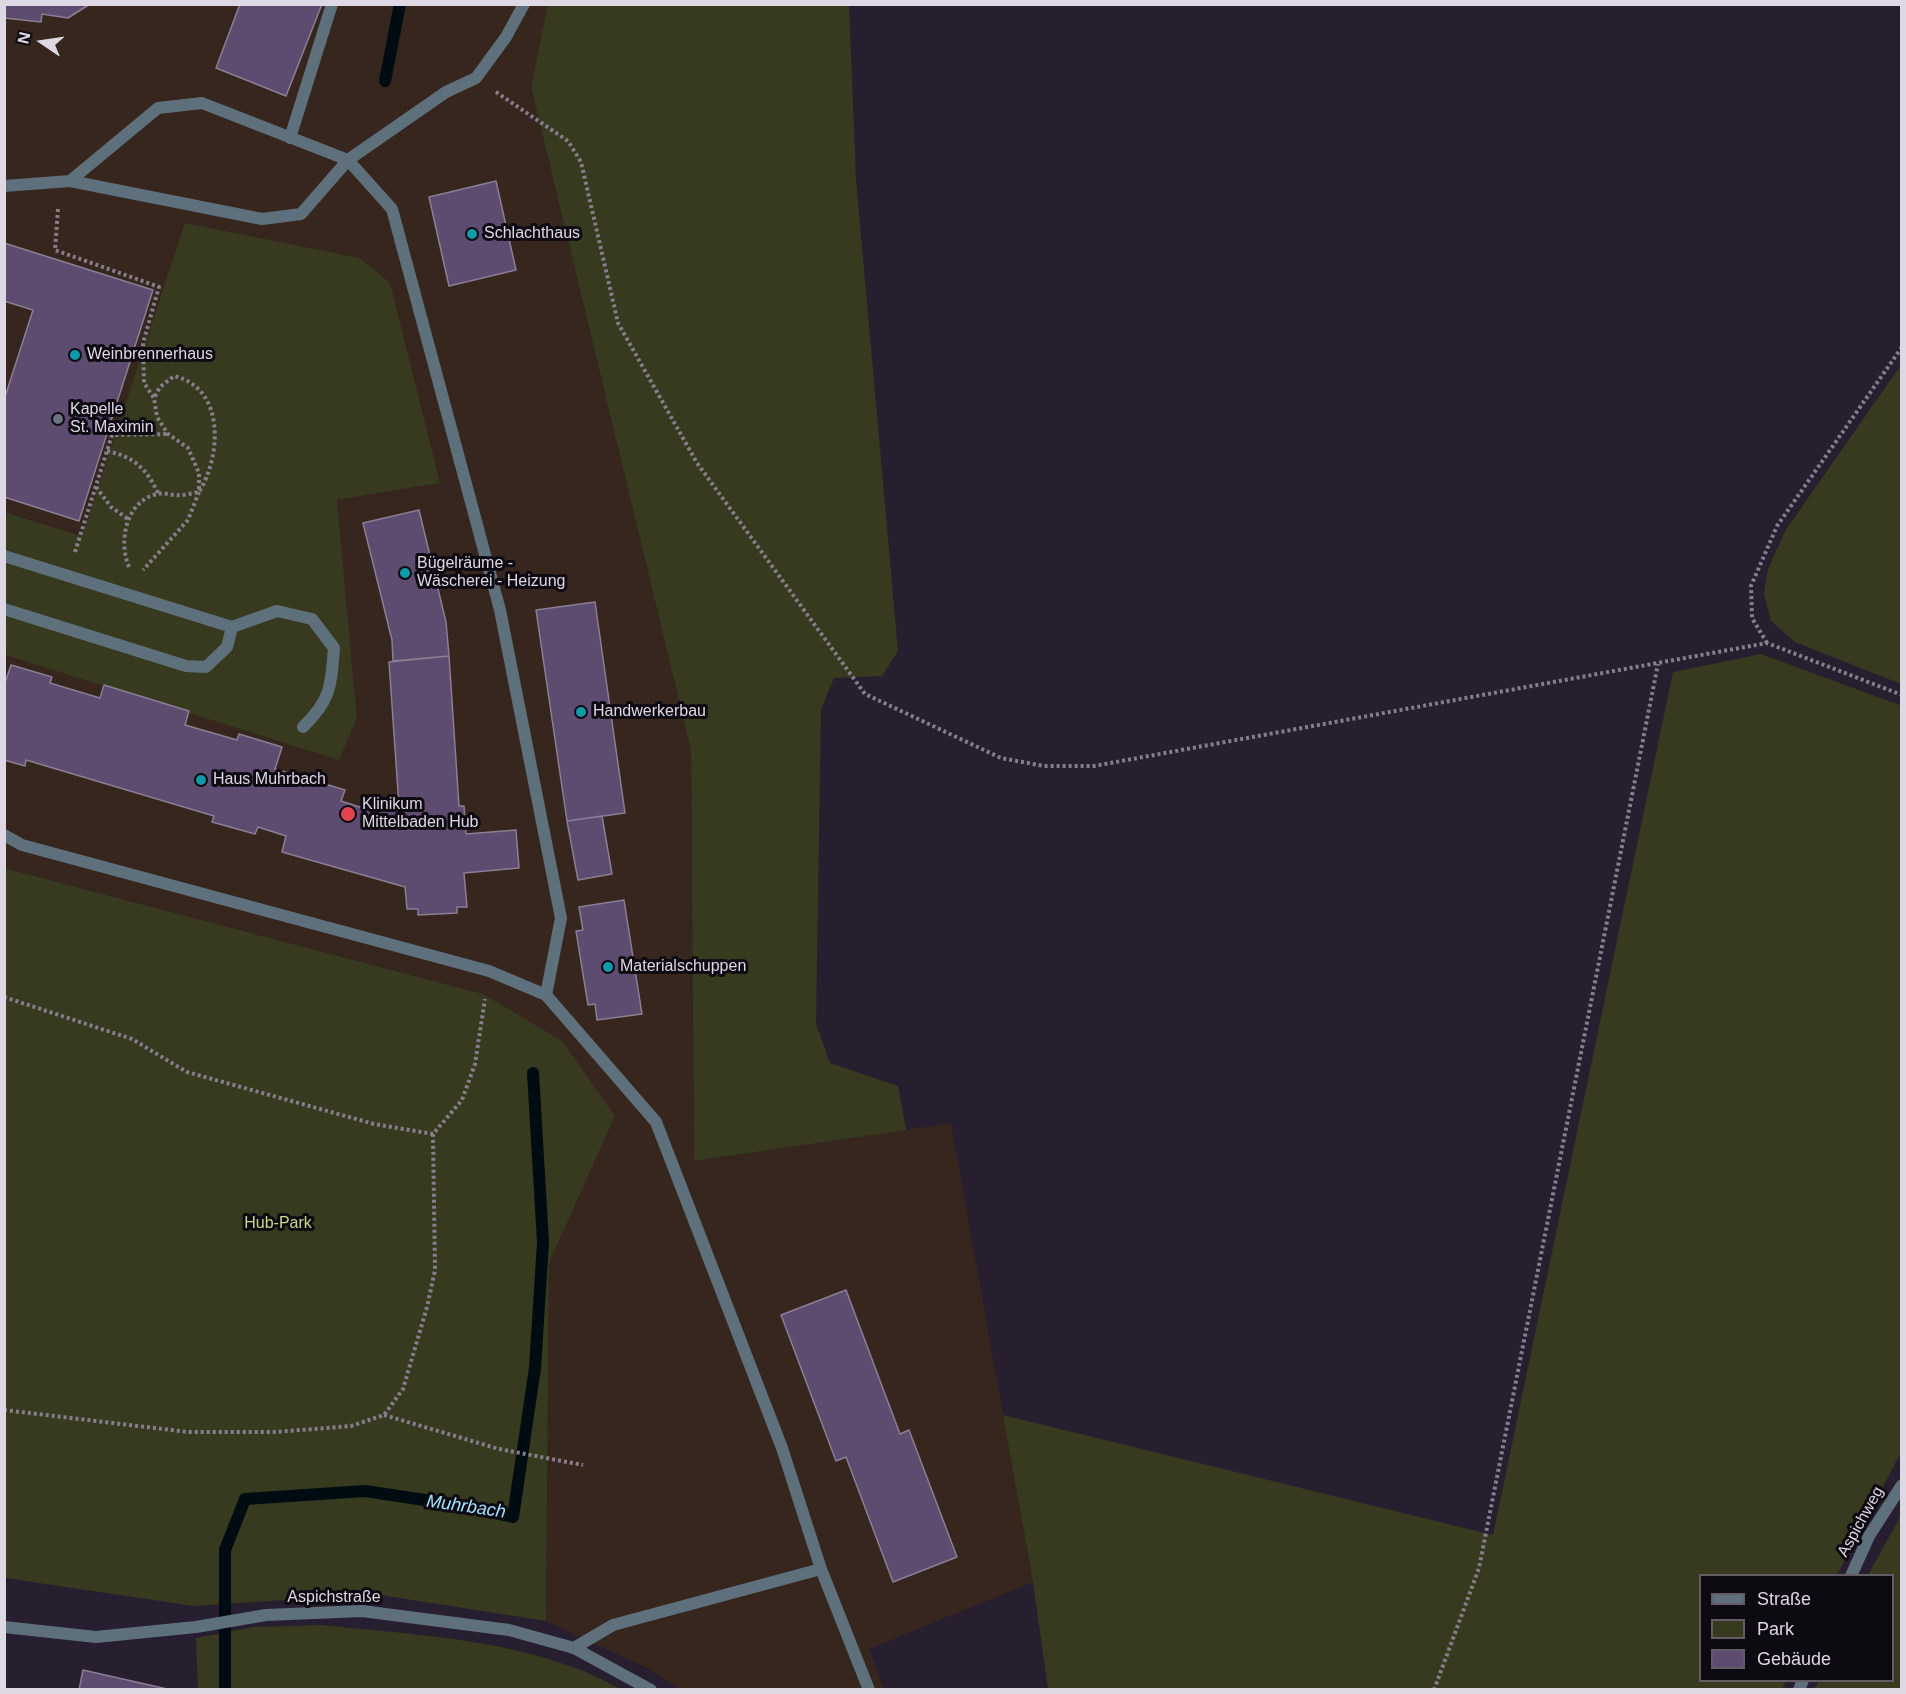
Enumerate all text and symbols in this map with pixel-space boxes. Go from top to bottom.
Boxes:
north arrow [12,12,72,72]
text: N [14,30,34,45]
place label: Schlachthaus [484,224,580,244]
marker: Schlachthaus [465,227,479,241]
place label: Weinbrennerhaus [87,345,213,365]
marker: Weinbrennerhaus [68,348,82,362]
place label: Kapelle St. Maximin [70,400,154,438]
marker: Kapelle St. Maximin [51,412,65,426]
place label: Bügelräume - Wäscherei - Heizung [417,554,566,592]
marker: Bügelräume - Wäscherei - Heizung [398,566,412,580]
place label: Handwerkerbau [593,702,706,722]
marker: Handwerkerbau [574,705,588,719]
place label: Haus Muhrbach [213,770,326,790]
marker: Haus Muhrbach [194,773,208,787]
place label: Klinikum Mittelbaden Hub [362,795,479,833]
marker: Klinikum Mittelbaden Hub [339,805,357,823]
place label: Materialschuppen [620,957,746,977]
marker: Materialschuppen [601,960,615,974]
park label: Hub-Park [244,1214,312,1234]
street label: Aspichweg [1834,1484,1888,1560]
water label: Muhrbach [425,1491,507,1523]
legend [1699,1574,1894,1682]
street label: Aspichstraße [287,1588,381,1608]
text: Straße [1757,1589,1811,1609]
text: Park [1757,1619,1794,1639]
text: Gebäude [1757,1649,1831,1669]

